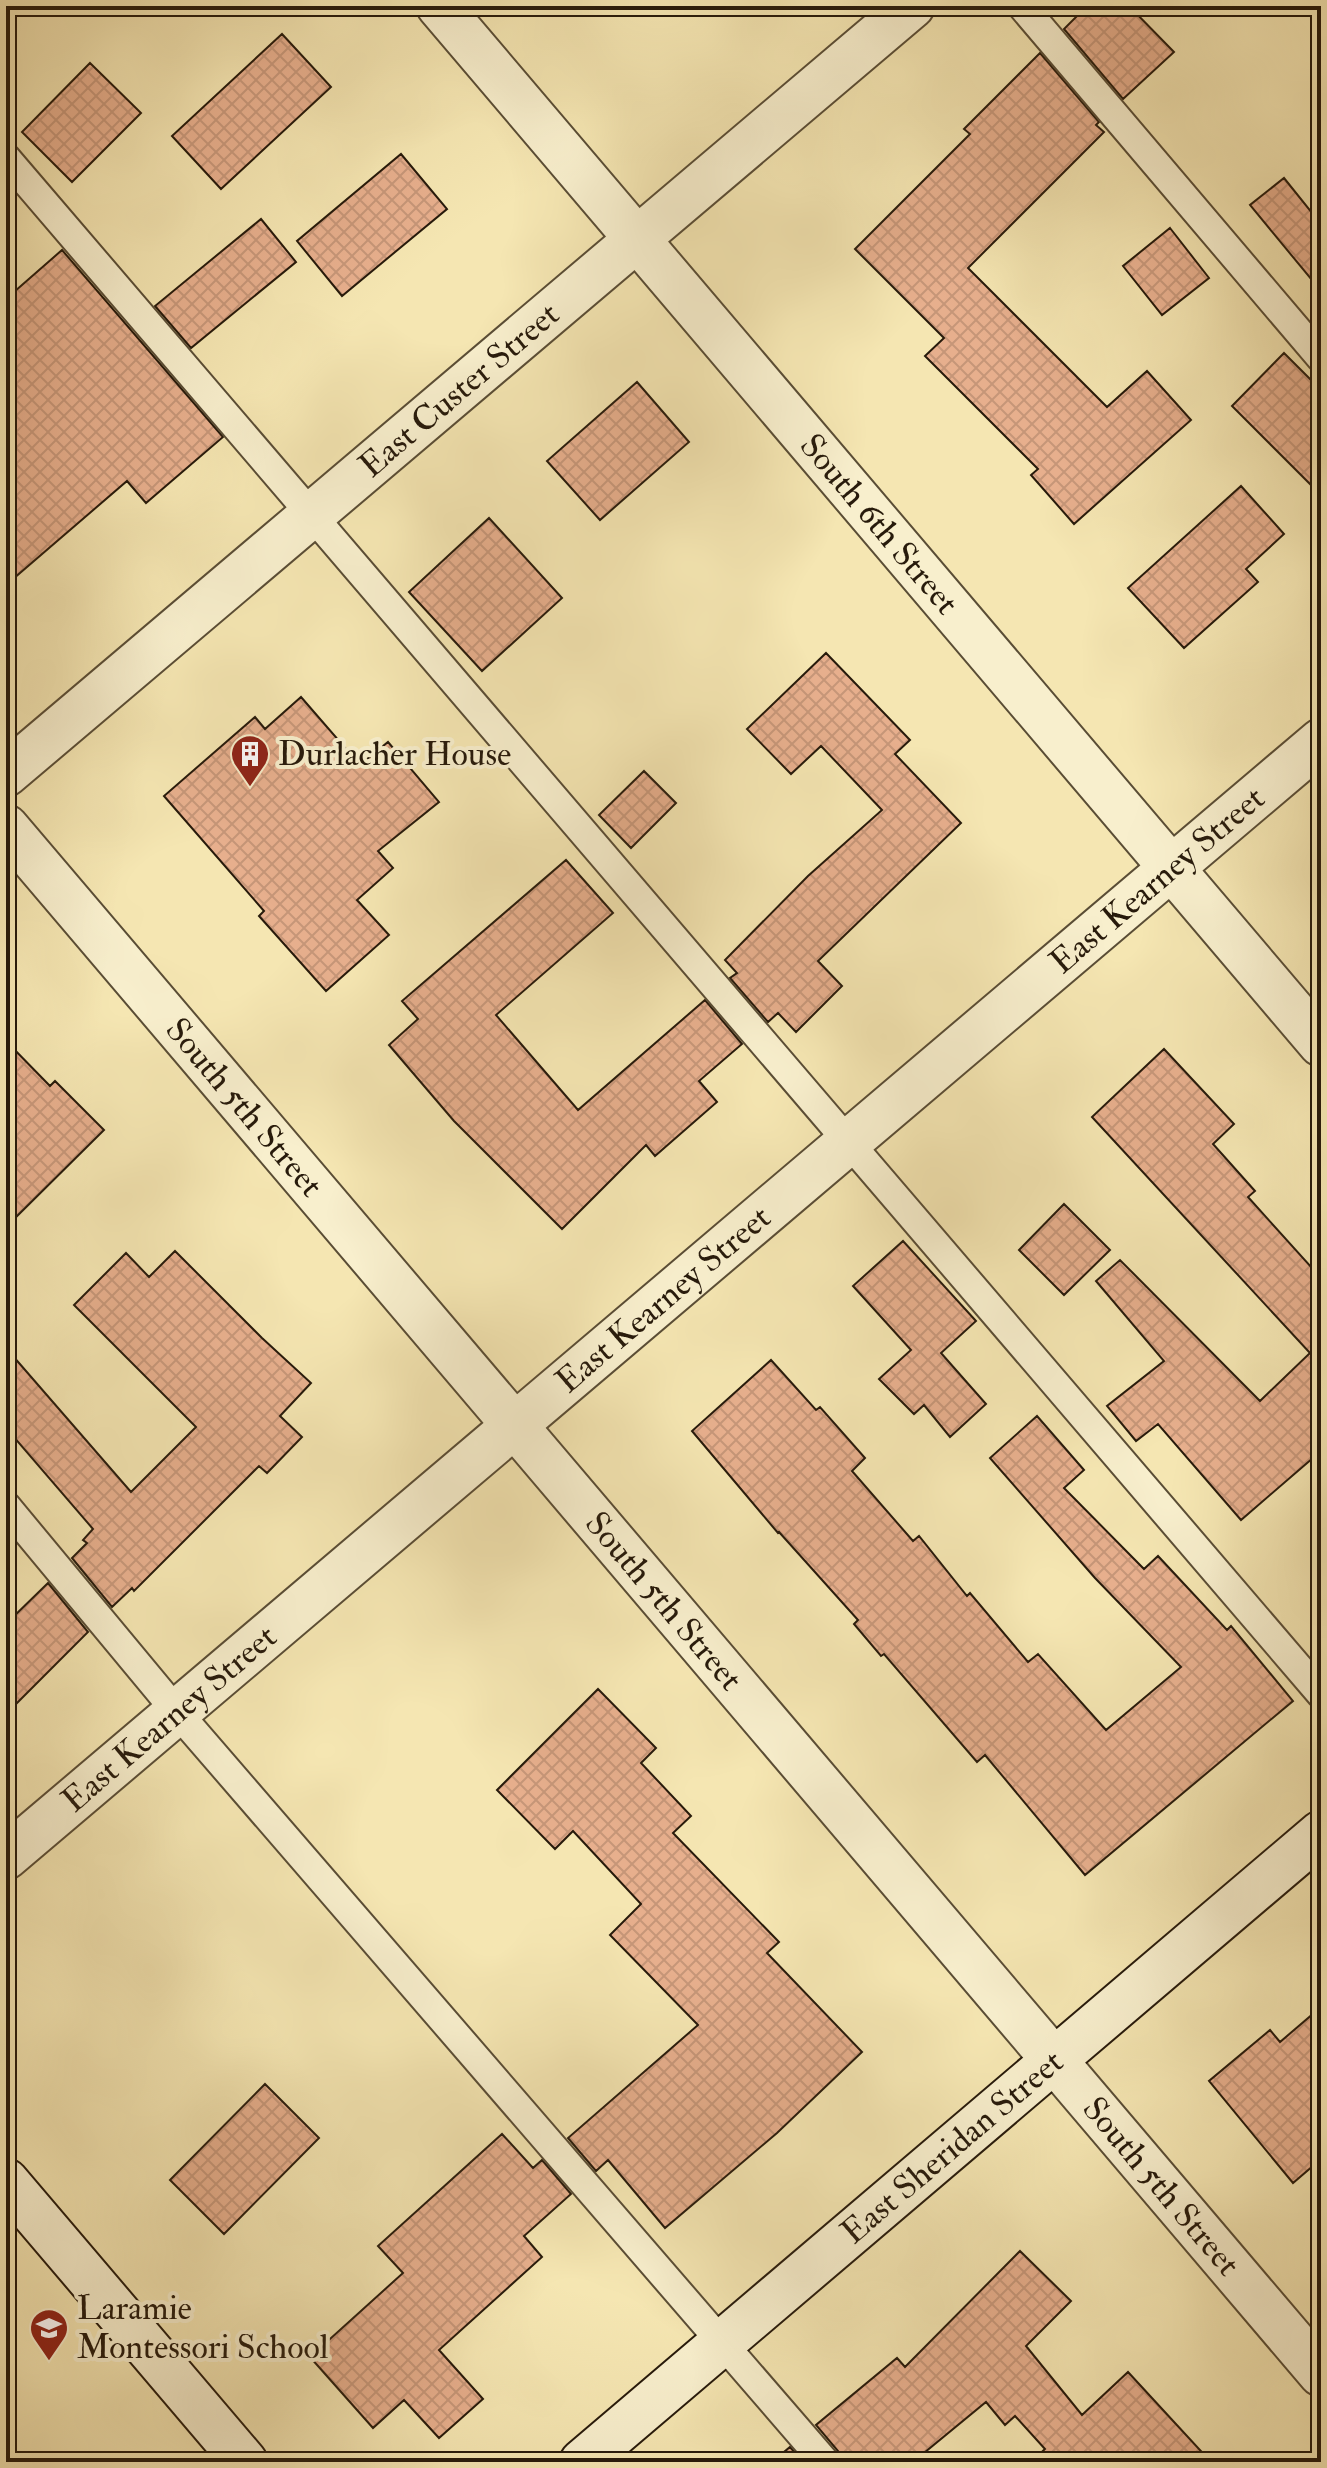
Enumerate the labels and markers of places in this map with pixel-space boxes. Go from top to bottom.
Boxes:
building icon: Durlacher House [229,733,271,788]
place label: Durlacher House [278,733,511,776]
place label: Laramie Montessori School [77,2287,329,2369]
school or university icon: Laramie Montessori School [28,2307,70,2362]

